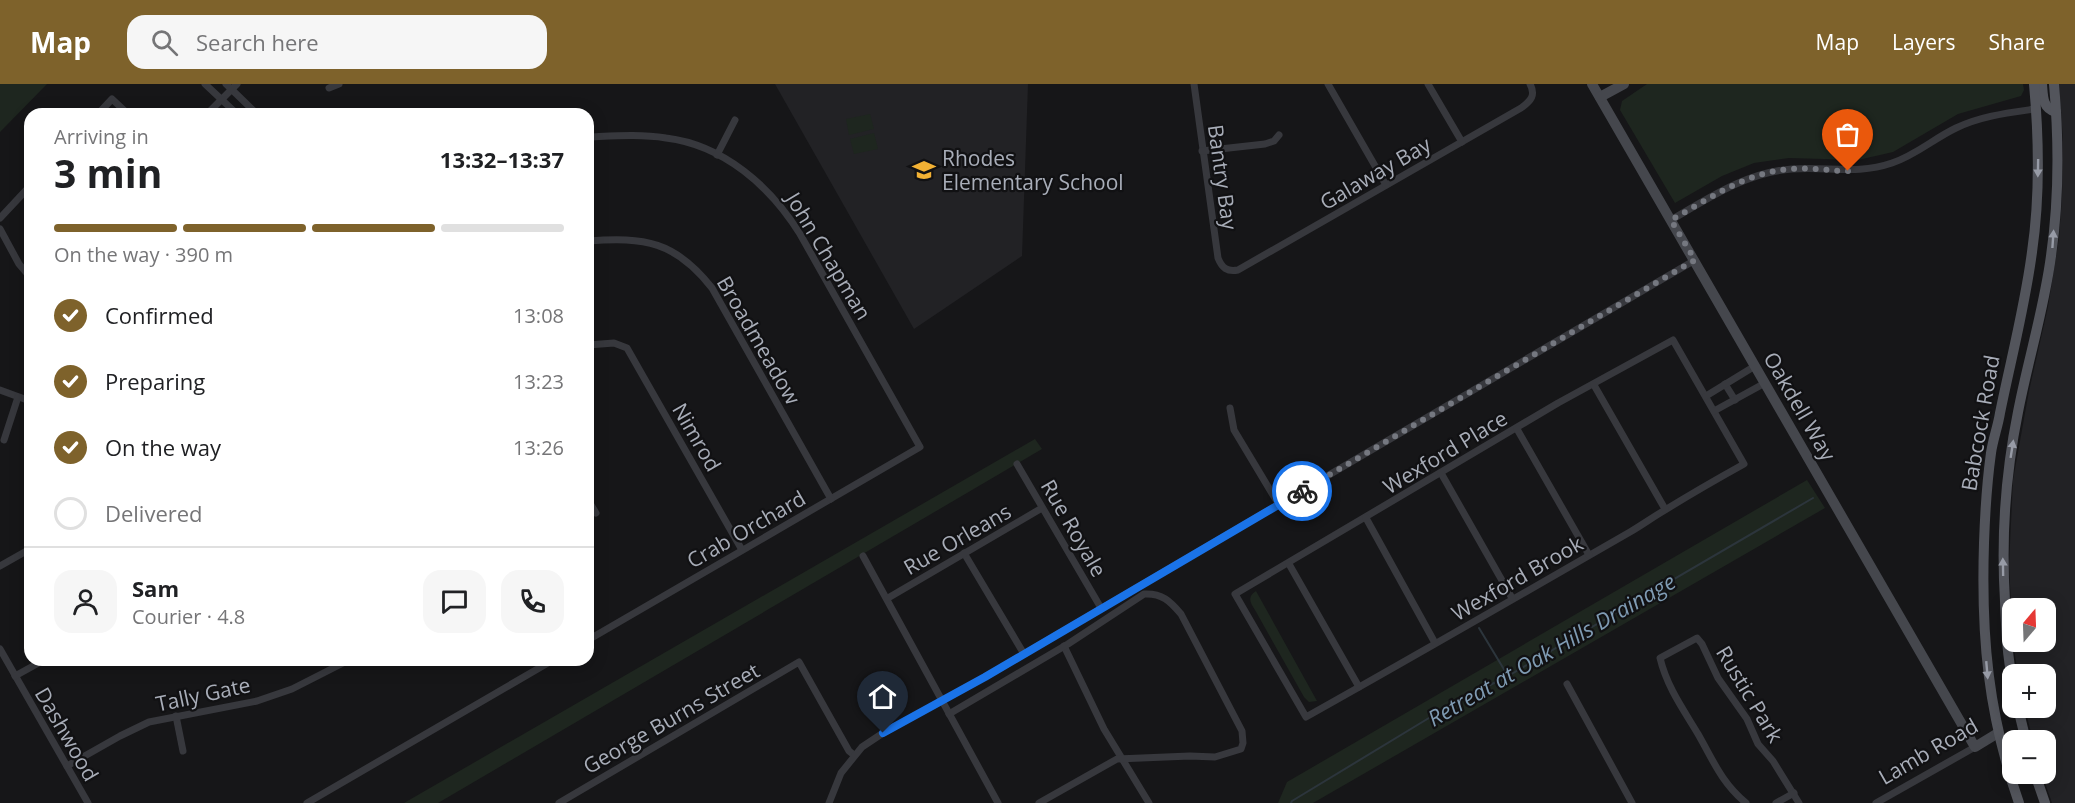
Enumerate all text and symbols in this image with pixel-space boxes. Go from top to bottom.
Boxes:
search box [127,15,547,69]
text: Map [30,23,91,61]
icon: search [148,26,181,59]
text: Search here [196,27,319,57]
text: Map [1816,28,1859,56]
text: Layers [1892,28,1956,56]
text: Share [1989,28,2045,56]
pin [1822,109,1873,171]
icon: bag [1831,118,1864,151]
text: Arriving in [54,123,149,150]
street label: Bantry Bay [1202,123,1244,232]
street label: Galaway Bay [1314,130,1436,216]
text: 13:32–13:37 [440,144,564,174]
place label: Rhodes Elementary School [942,144,1124,196]
text: 3 min [54,146,162,199]
school or university icon: Rhodes Elementary School [911,157,937,183]
one-way arrow [2033,158,2043,177]
street label: John Chapman [779,185,878,325]
one-way arrow [2048,230,2057,249]
text: On the way · 390 m [54,241,233,268]
street label: Broadmeadow [711,271,807,410]
icon: check [54,299,87,332]
text: Confirmed [105,300,214,330]
text: 13:08 [513,302,564,329]
street label: Oakdell Way [1758,346,1843,466]
street label: Babcock Road [1954,353,2006,493]
icon: check [54,365,87,398]
text: Preparing [105,366,205,396]
text: 13:23 [513,368,564,395]
street label: Nimrod [666,398,728,476]
street label: Wexford Place [1378,404,1512,500]
icon: check [54,431,87,464]
text: On the way [105,432,221,462]
text: 13:26 [513,434,564,461]
one-way arrow [2007,439,2016,458]
courier [1272,461,1332,521]
street label: Rue Royale [1035,474,1113,582]
icon: bike [1286,475,1319,508]
street label: Crab Orchard [682,484,810,574]
street label: Rue Orleans [898,497,1016,581]
text: Delivered [105,498,203,528]
street label: Wexford Brook [1446,529,1588,627]
one-way arrow [1998,558,2008,577]
water label: Retreat at Oak Hills Drainage [1422,566,1681,732]
button: person [54,570,117,633]
button: chat [423,570,486,633]
button: phone [501,570,564,633]
text: Sam [132,573,179,603]
north arrow [2002,598,2056,652]
map controls [2002,598,2056,784]
text: Courier · 4.8 [132,603,245,630]
street label: Rustic Park [1710,640,1790,748]
street label: George Burns Street [578,656,764,780]
one-way arrow [1983,661,1992,680]
button: + [2002,664,2056,718]
street label: Tally Gate [153,670,253,718]
pin [857,671,908,733]
icon: home [866,680,899,713]
street label: Dashwood [29,682,105,786]
street label: Lamb Road [1873,711,1983,791]
button: − [2002,730,2056,784]

